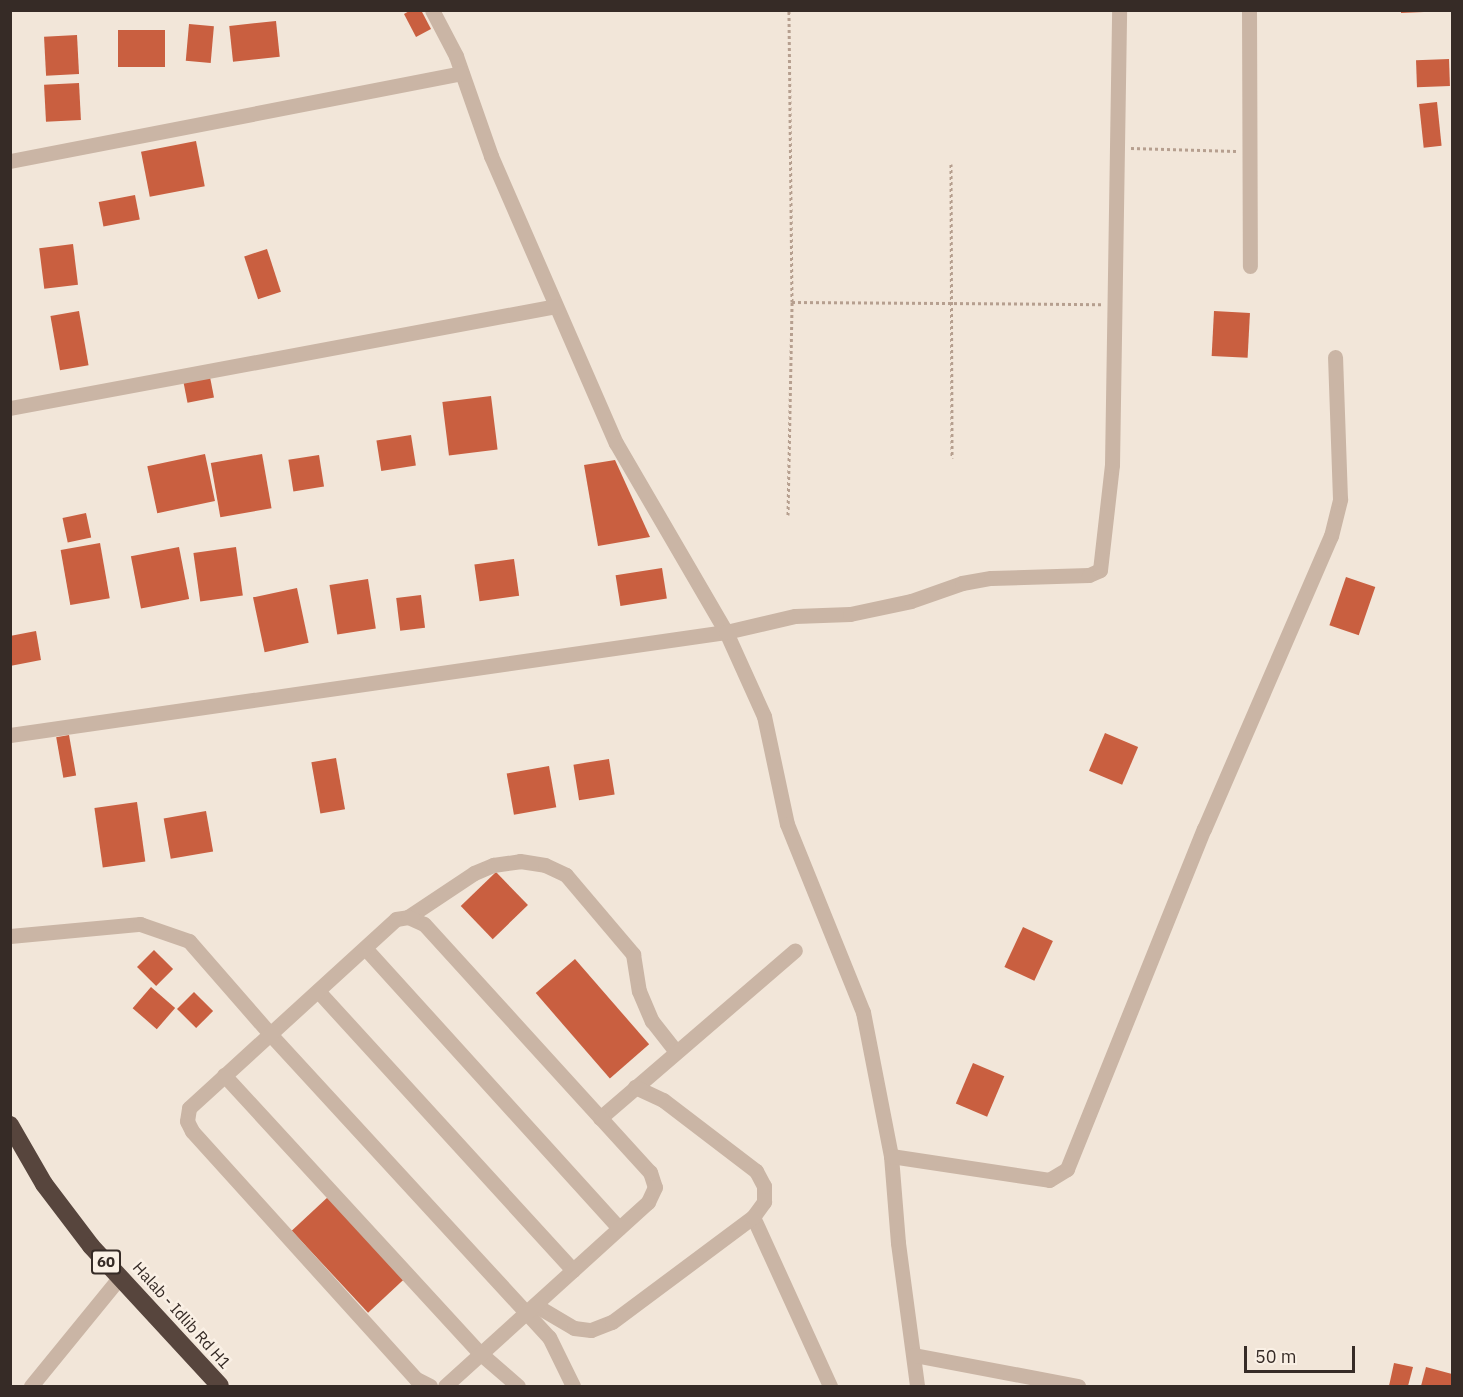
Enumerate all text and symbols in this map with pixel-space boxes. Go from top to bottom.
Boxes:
road number: 60 [91,1250,121,1274]
street label: Halab - Idlib Rd H1 [129,1258,235,1372]
scale bar [1247,1334,1358,1372]
text: 50 m [1255,1345,1297,1368]

